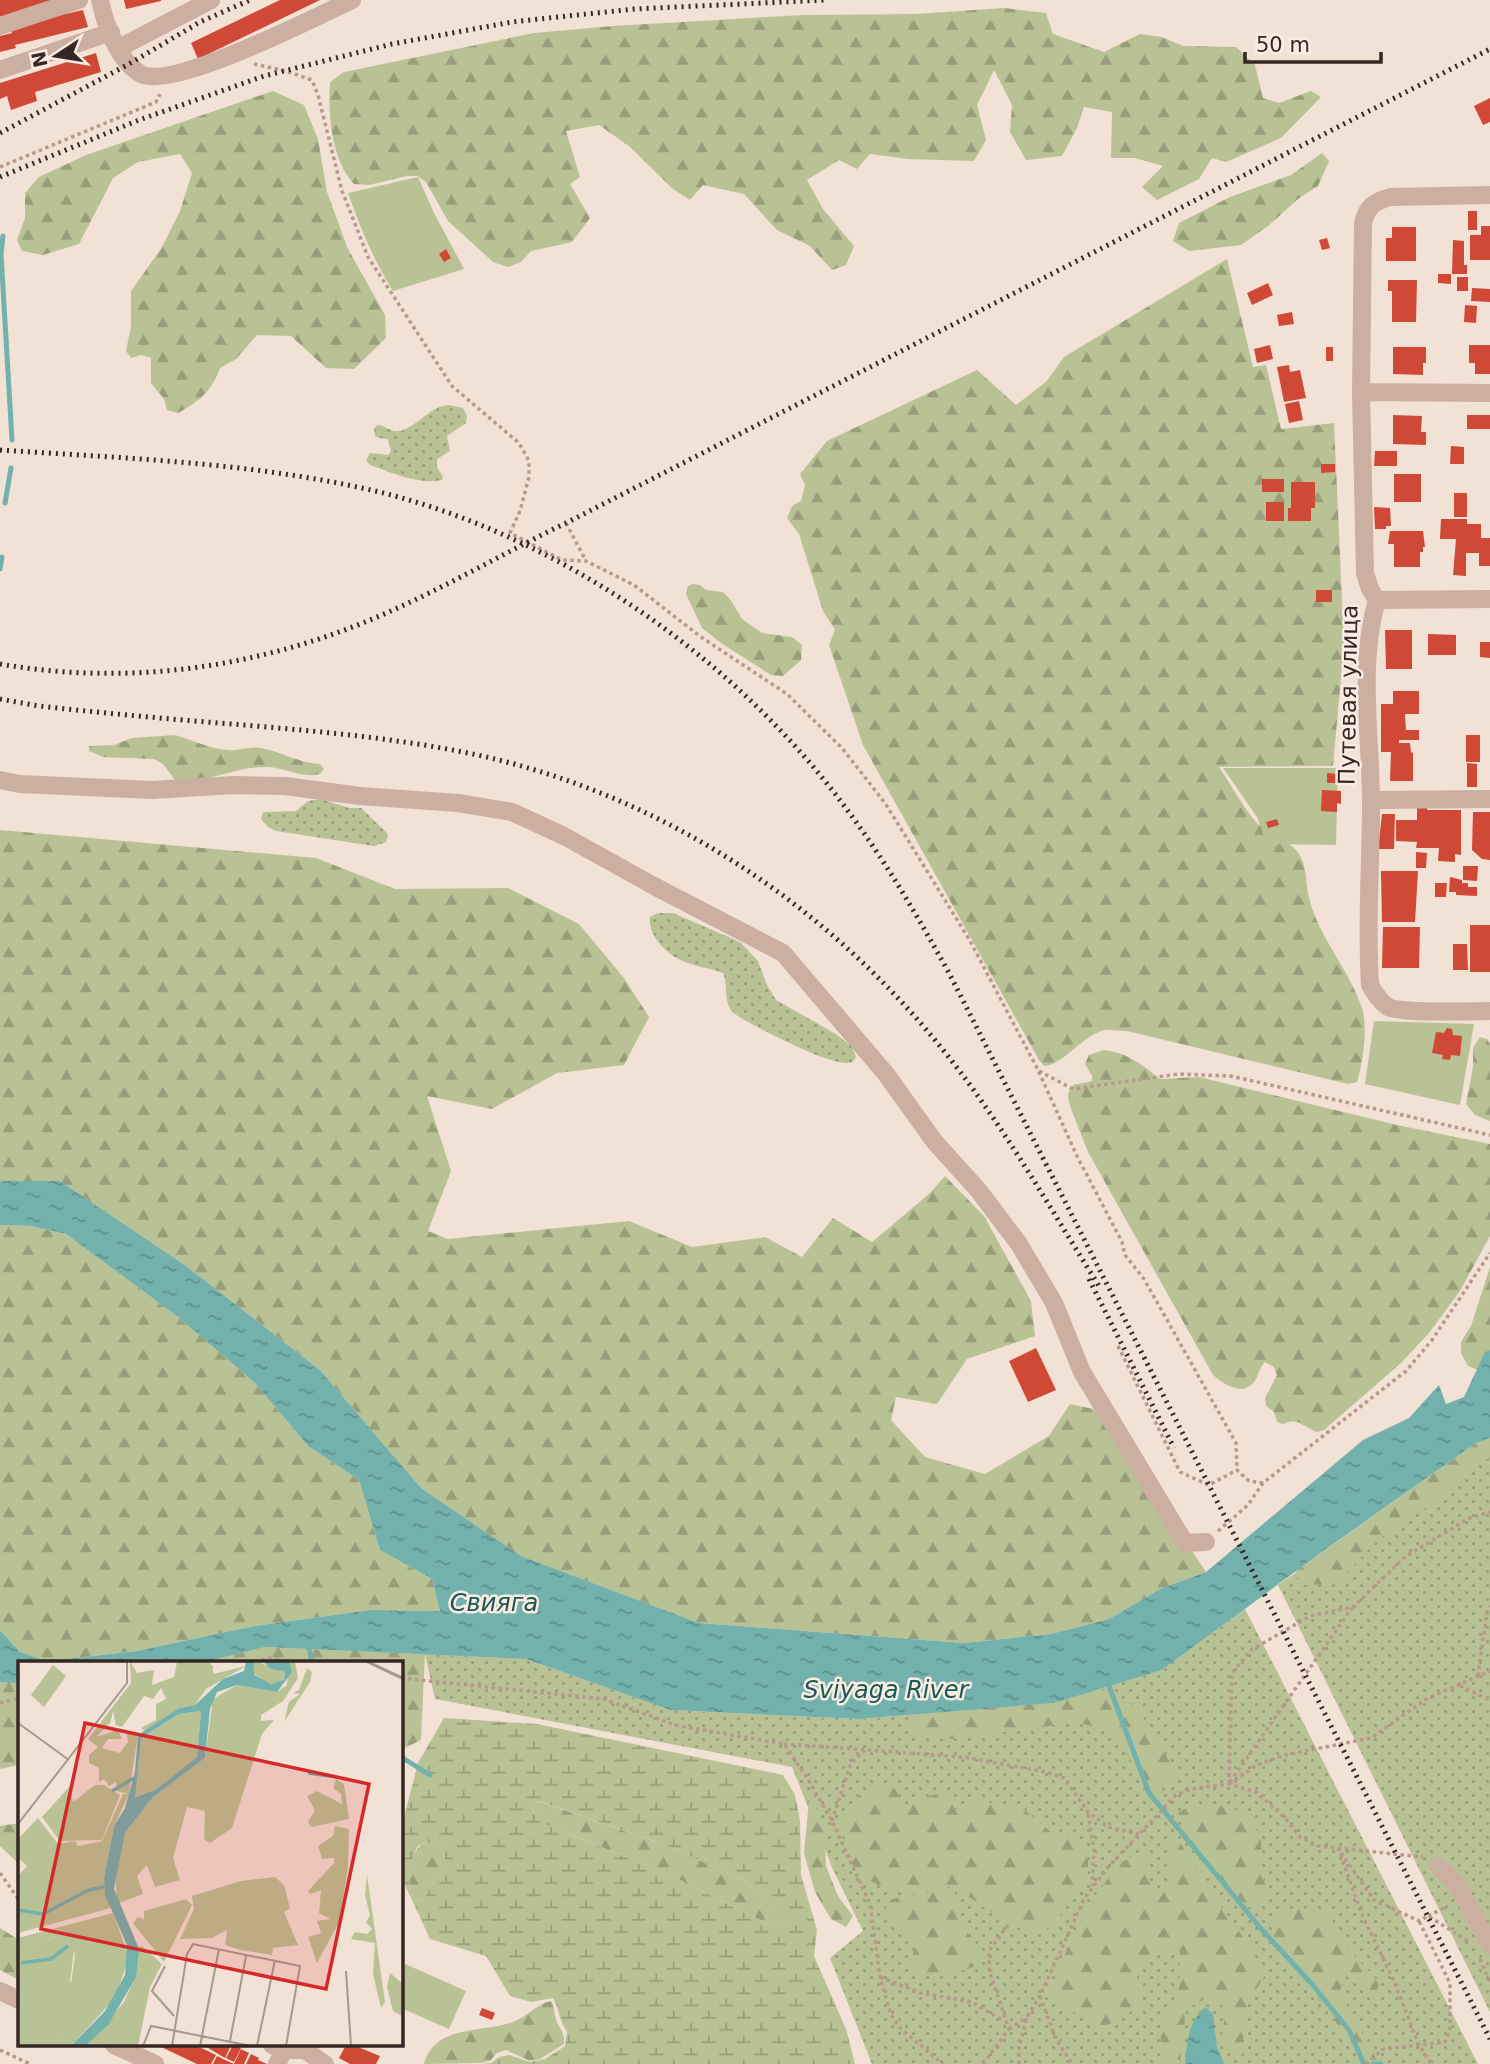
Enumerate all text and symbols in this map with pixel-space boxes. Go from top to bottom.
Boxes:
north arrow [21,21,91,91]
scale bar [1245,21,1382,65]
text: 50 m [1256,33,1310,57]
text: N [27,49,52,70]
street label: Путевая улица [1333,605,1363,785]
water label: Свияга [450,1589,538,1617]
inset map [18,1661,402,2046]
water label: Sviyaga River [804,1676,971,1704]

